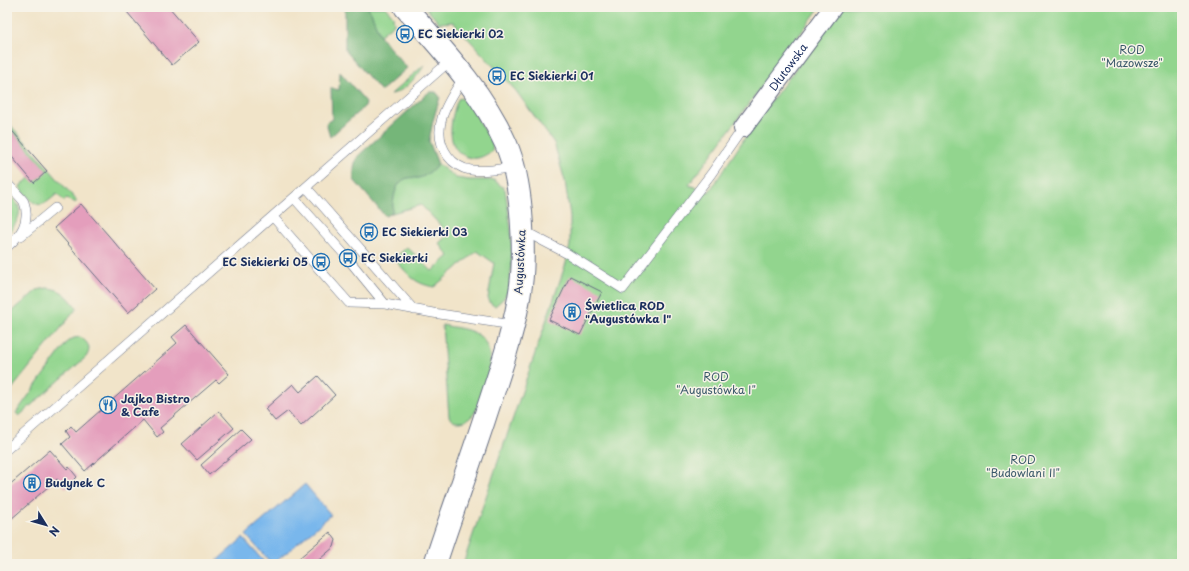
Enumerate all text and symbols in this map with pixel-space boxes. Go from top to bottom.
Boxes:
bus stop icon: EC Siekierki 02 [395,24,415,44]
place label: EC Siekierki 02 [418,25,504,42]
street label: Dłutowska [765,39,811,94]
park label: ROD "Mazowsze" [1101,41,1163,71]
bus stop icon: EC Siekierki 01 [487,66,507,86]
place label: EC Siekierki 01 [510,67,594,84]
bus stop icon: EC Siekierki 03 [359,222,379,242]
place label: EC Siekierki 03 [382,223,467,240]
street label: Augustówka [509,229,530,295]
bus stop icon: EC Siekierki [338,248,358,268]
place label: EC Siekierki [361,249,428,266]
bus stop icon: EC Siekierki 05 [311,252,331,272]
place label: EC Siekierki 05 [222,253,308,270]
place label: Świetlica ROD "Augustówka I" [585,297,671,327]
building icon: Świetlica ROD "Augustówka I" [562,302,582,322]
park label: ROD "Augustówka I" [676,368,756,398]
place label: Jajko Bistro & Cafe [121,390,190,420]
restaurant icon: Jajko Bistro & Cafe [98,395,118,415]
park label: ROD "Budowlani II" [986,451,1060,481]
building icon: Budynek C [22,473,42,493]
place label: Budynek C [45,474,105,491]
north arrow [26,505,66,545]
text: N [45,523,64,540]

